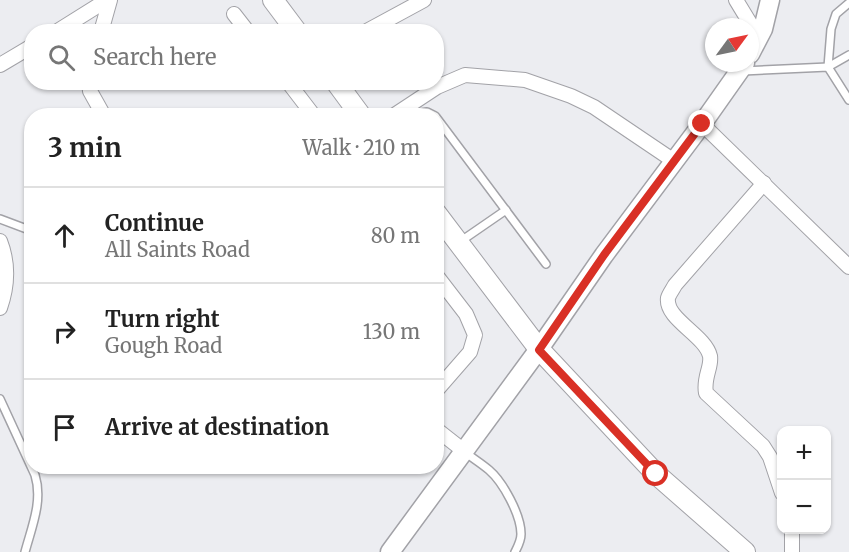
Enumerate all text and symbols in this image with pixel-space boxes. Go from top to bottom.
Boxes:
north arrow [705,18,759,72]
search box [24,24,444,90]
icon: search [45,41,78,74]
text: Search here [93,43,216,71]
route end [688,110,714,136]
text: 3 min [48,131,122,164]
text: Walk · 210 m [303,135,420,160]
text: Continue [105,209,204,237]
icon: ahead [48,219,81,252]
text: 80 m [371,223,420,248]
text: All Saints Road [105,237,250,262]
text: Turn right [105,305,219,333]
icon: right [48,315,81,348]
text: 130 m [363,319,420,344]
text: Gough Road [105,333,222,358]
icon: arrive [48,411,81,444]
text: Arrive at destination [105,413,329,441]
map controls [777,426,831,534]
button: + [777,426,831,480]
route start [642,460,668,486]
button: − [777,480,831,534]

